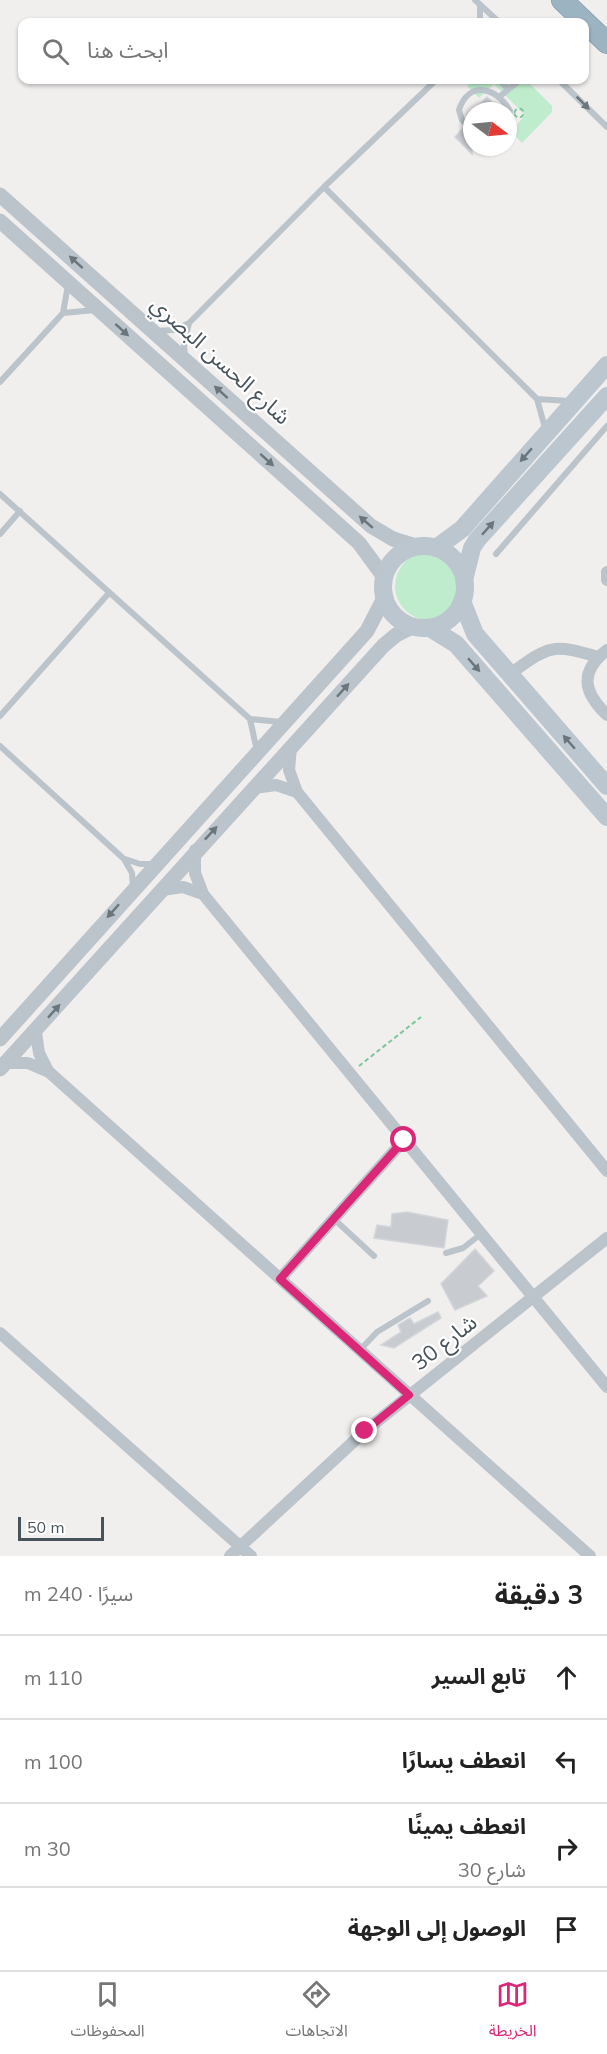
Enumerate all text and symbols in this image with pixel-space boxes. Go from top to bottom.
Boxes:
search box [18,18,589,84]
icon: search [39,35,72,68]
text: ابحث هنا [87,36,169,64]
one-way arrow [575,96,589,110]
north arrow [463,102,517,156]
one-way arrow [68,255,83,269]
street label: شارع الحسن البصري [143,290,297,433]
one-way arrow [114,323,129,336]
one-way arrow [214,386,229,399]
one-way arrow [520,447,533,462]
one-way arrow [259,453,274,466]
one-way arrow [359,515,374,529]
one-way arrow [481,521,495,536]
one-way arrow [467,657,480,672]
one-way arrow [336,682,350,697]
one-way arrow [563,735,576,750]
one-way arrow [204,827,218,841]
one-way arrow [107,903,120,918]
one-way arrow [47,1004,60,1019]
route start [390,1126,416,1152]
street label: شارع 30 [406,1308,484,1378]
route end [351,1417,377,1443]
scale bar [18,1514,104,1542]
text: 50 m [27,1517,64,1537]
text: 3 دقيقة [495,1578,583,1611]
text: سيرًا · 240 m [24,1581,133,1606]
icon: ahead [550,1661,583,1694]
text: تابع السير [432,1662,526,1690]
text: 110 m [24,1665,83,1690]
icon: left [550,1745,583,1778]
text: انعطف يسارًا [402,1746,526,1774]
text: 100 m [24,1749,83,1774]
text: انعطف يمينًا [407,1812,526,1840]
icon: right [550,1832,583,1865]
text: 30 m [24,1836,71,1861]
text: شارع 30 [458,1857,526,1882]
icon: arrive [550,1913,583,1946]
text: الوصول إلى الوجهة [348,1914,526,1942]
tab: المحفوظات [70,1978,145,2048]
tab: الاتجاهات [285,1978,348,2048]
tab: الخريطة [489,1978,537,2048]

